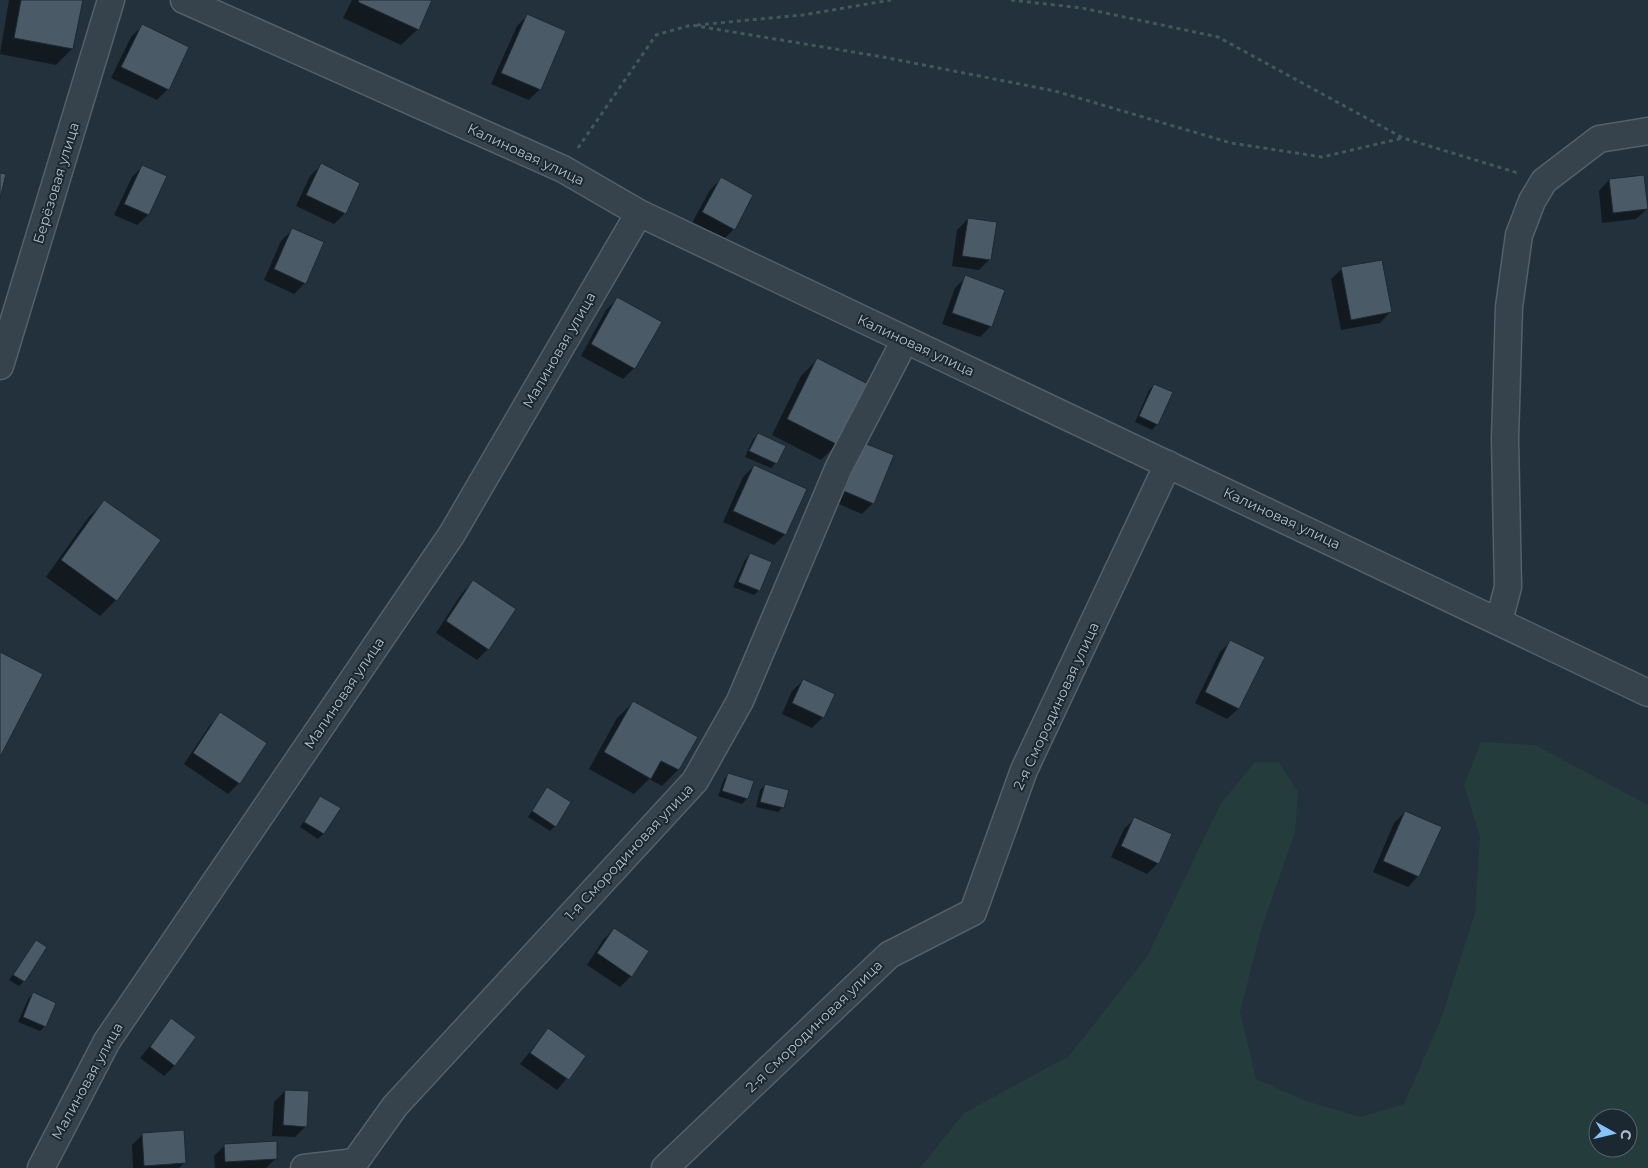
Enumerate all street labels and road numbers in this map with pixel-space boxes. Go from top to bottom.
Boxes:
street label: Калиновая улица [465,119,587,189]
street label: Берёзовая улица [29,120,83,246]
street label: Малиновая улица [518,289,600,411]
street label: Калиновая улица [855,310,977,380]
street label: Калиновая улица [1221,483,1343,553]
street label: 2-я Смородиновая улица [1009,619,1103,793]
street label: Малиновая улица [300,634,388,752]
street label: 1-я Смородиновая улица [561,780,697,924]
street label: 2-я Смородиновая улица [742,956,886,1096]
street label: Малиновая улица [47,1019,127,1143]

